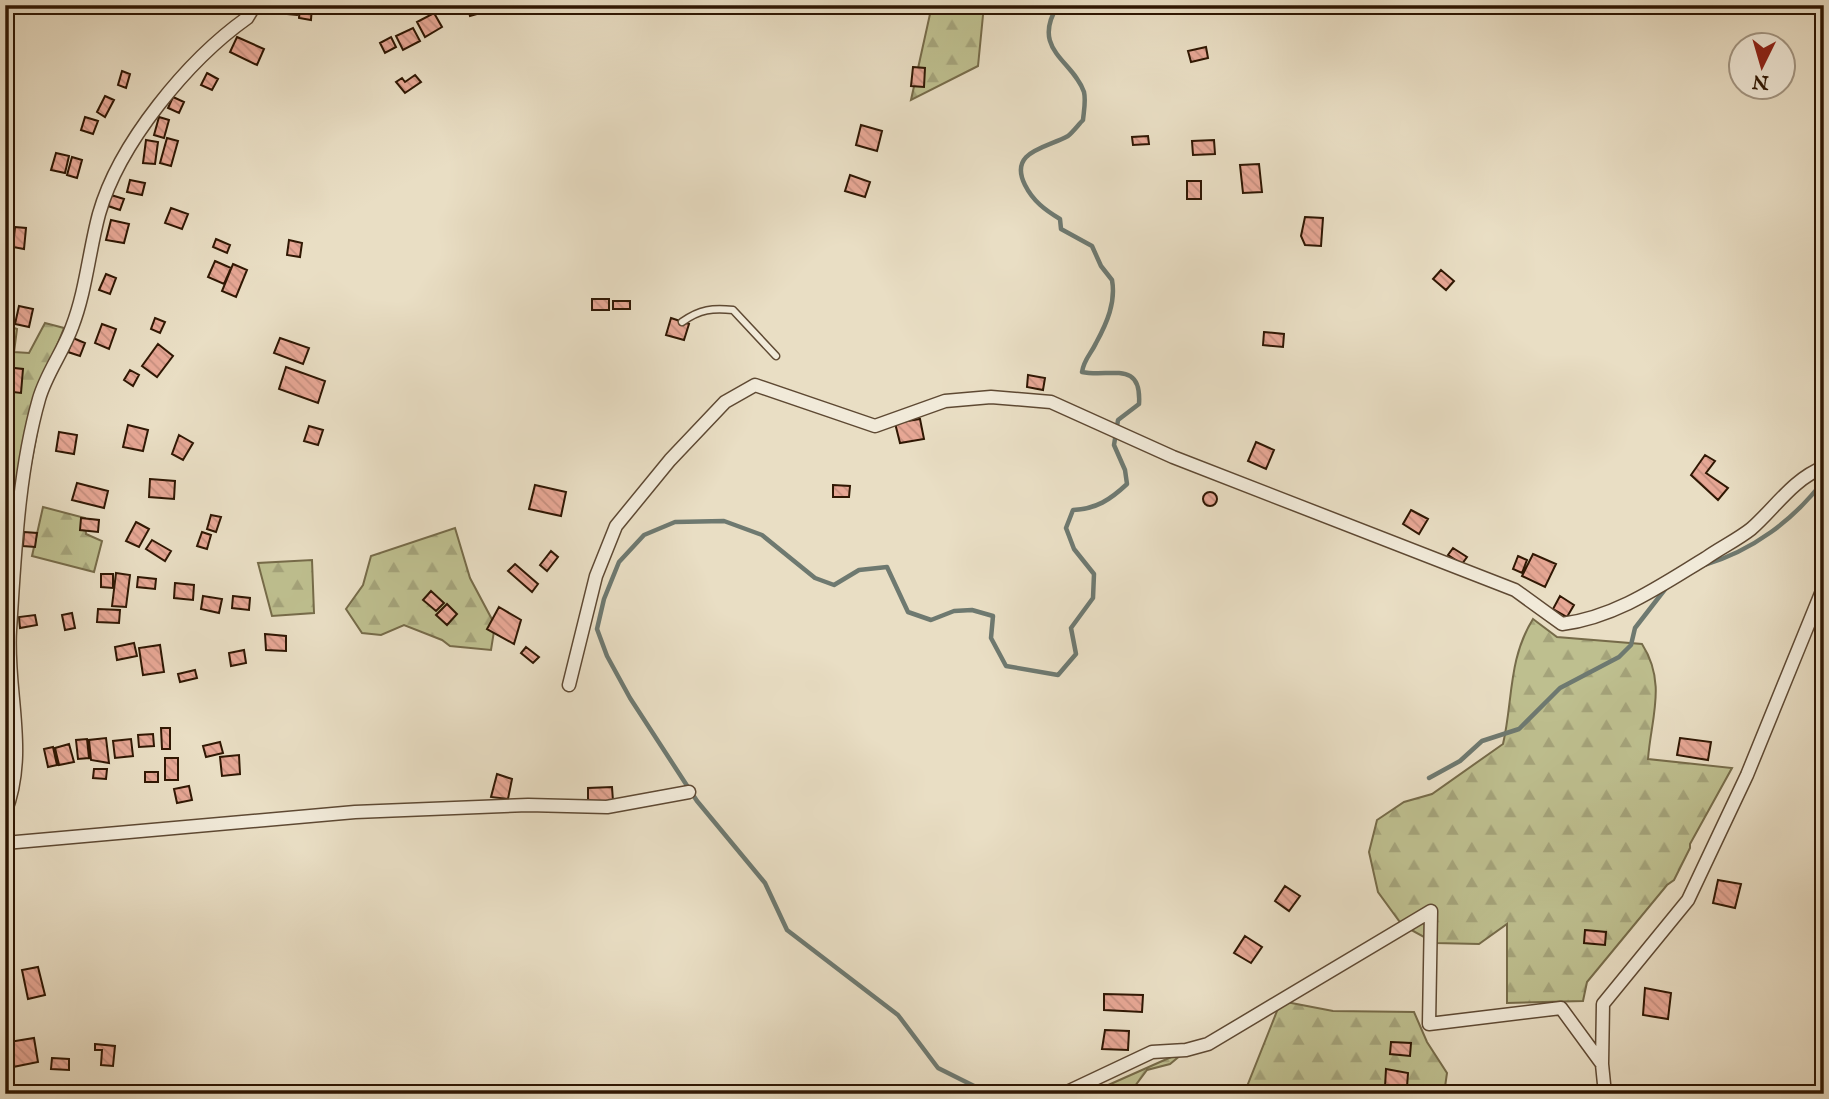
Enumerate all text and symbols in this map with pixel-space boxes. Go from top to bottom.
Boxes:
north arrow [1728,32,1798,102]
text: N [1751,68,1771,94]

